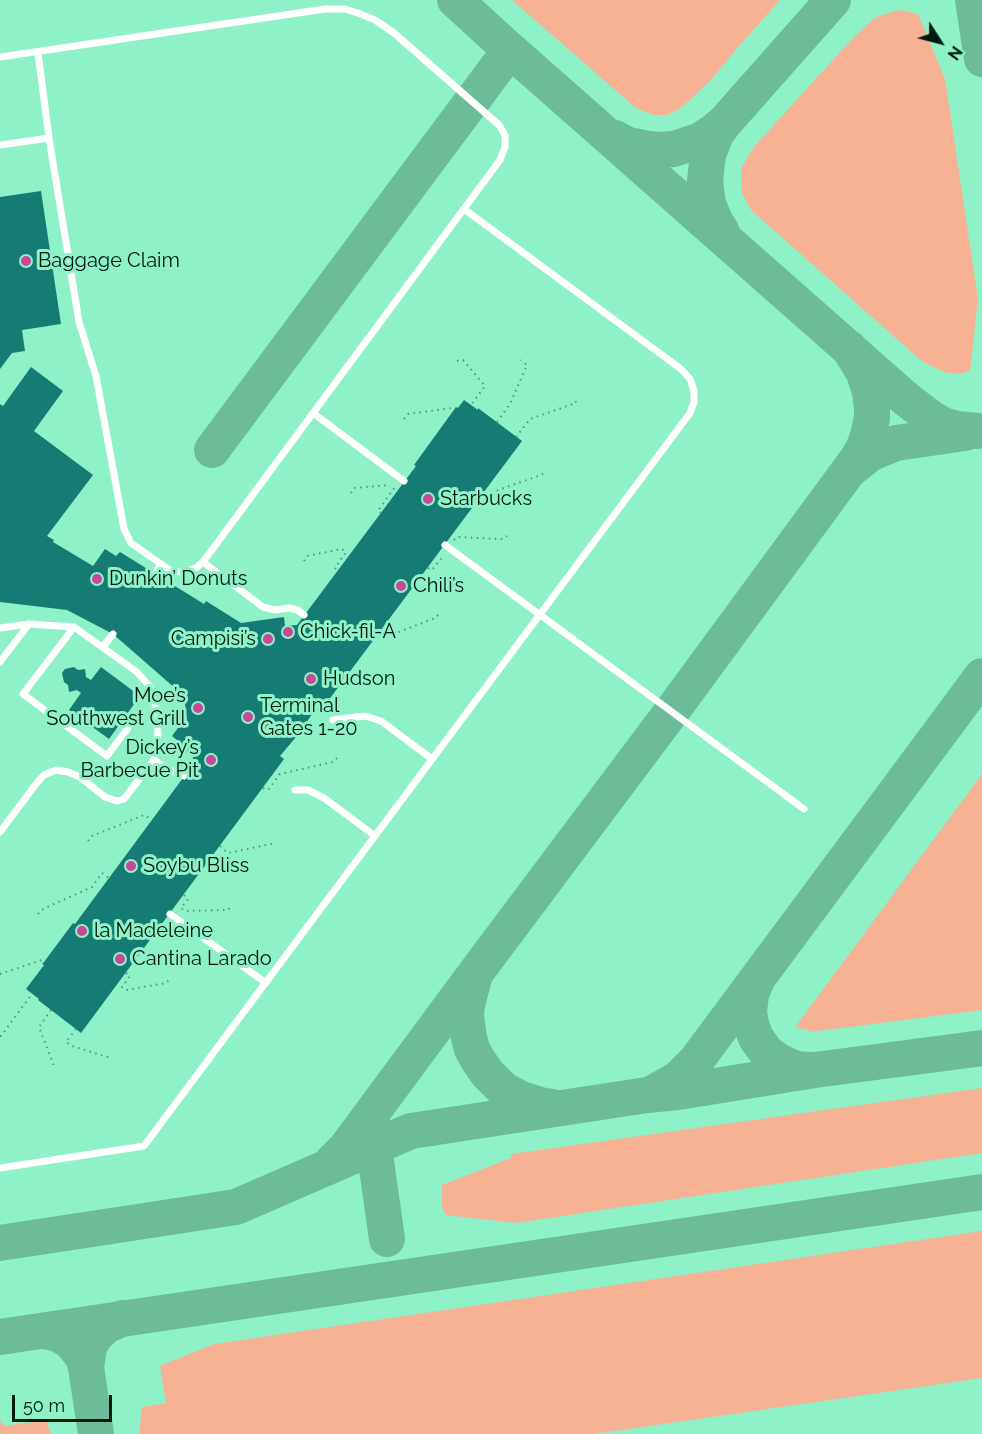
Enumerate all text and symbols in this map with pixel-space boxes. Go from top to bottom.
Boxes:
north arrow [910,12,970,72]
text: N [944,42,966,63]
place label: Baggage Claim [38,249,180,273]
marker: Baggage Claim [19,254,33,268]
place label: Starbucks [440,487,532,511]
marker: Starbucks [421,492,435,506]
place label: Dunkin’ Donuts [109,567,247,591]
marker: Dunkin’ Donuts [90,572,104,586]
place label: Chili’s [413,574,464,598]
marker: Chili’s [394,579,408,593]
place label: Chick-fil-A [300,620,396,644]
marker: Chick-fil-A [281,625,295,639]
place label: Campisi’s [171,627,256,651]
marker: Campisi’s [261,632,275,646]
place label: Hudson [323,667,395,691]
marker: Hudson [304,672,318,686]
place label: Moe’s Southwest Grill [46,684,186,731]
place label: Terminal Gates 1-20 [260,694,358,741]
marker: Moe’s Southwest Grill [191,701,205,715]
marker: Terminal Gates 1-20 [241,710,255,724]
place label: Dickey’s Barbecue Pit [80,736,199,783]
marker: Dickey’s Barbecue Pit [204,753,218,767]
place label: Soybu Bliss [143,854,249,878]
marker: Soybu Bliss [124,859,138,873]
place label: la Madeleine [94,919,213,943]
marker: la Madeleine [75,924,89,938]
place label: Cantina Larado [132,947,272,971]
marker: Cantina Larado [113,952,127,966]
scale bar [15,1383,116,1421]
text: 50 m [23,1395,65,1416]

